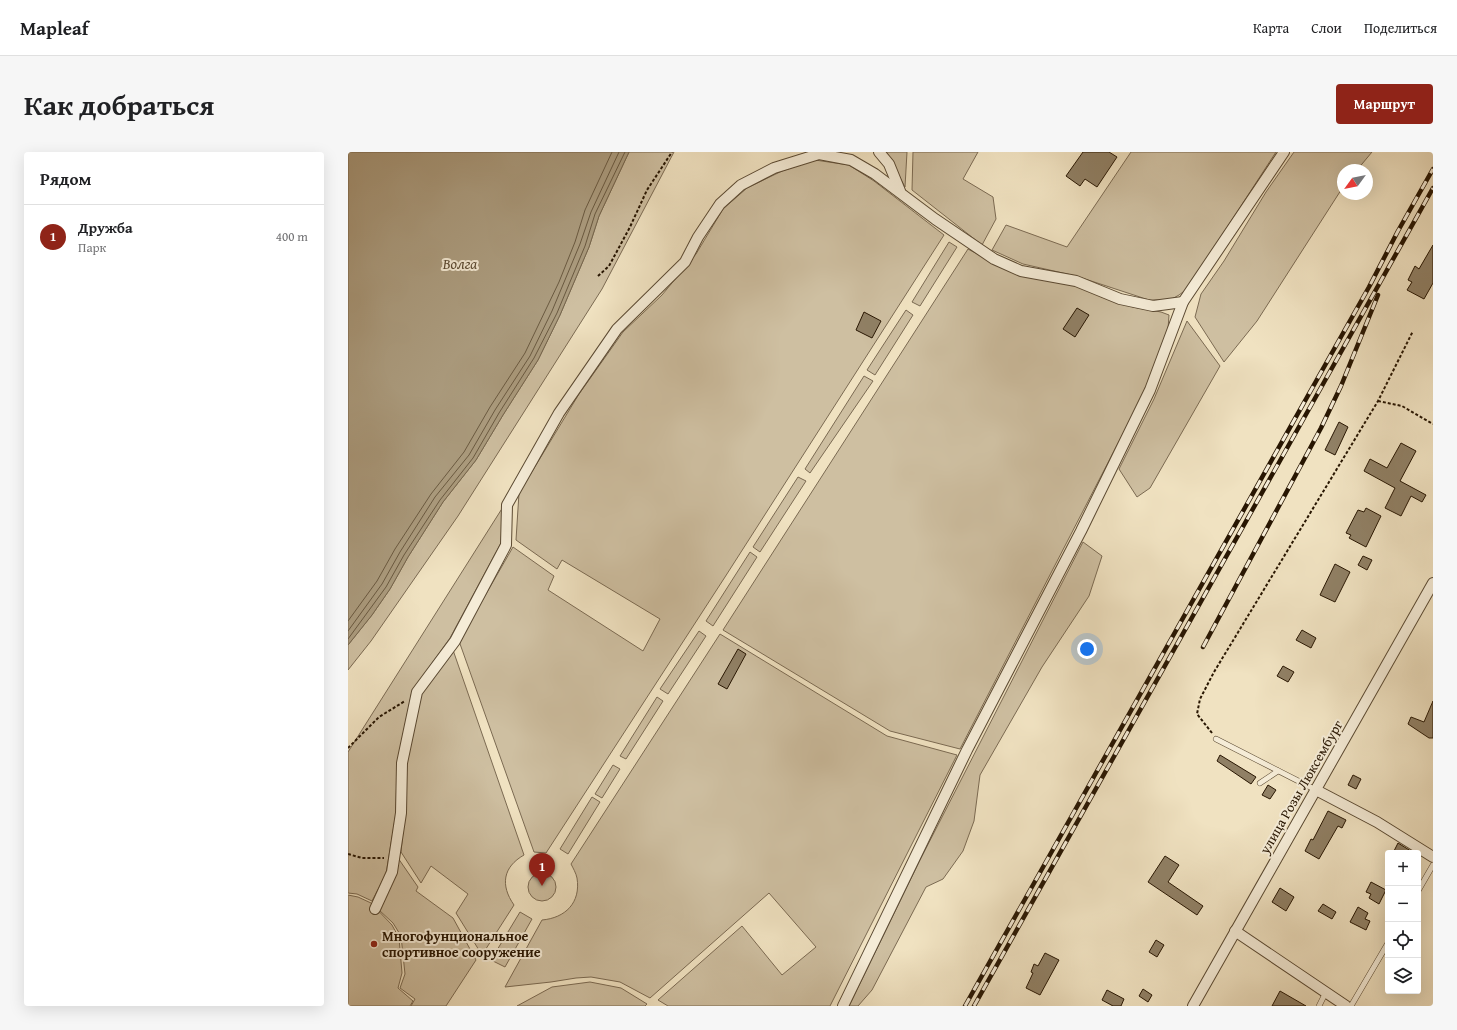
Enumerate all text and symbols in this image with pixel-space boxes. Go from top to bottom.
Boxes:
text: Mapleaf [20,14,89,42]
text: Карта [1253,18,1289,38]
text: Слои [1311,18,1342,38]
text: Поделиться [1364,18,1437,38]
text: Как добраться [24,84,214,125]
button: Маршрут [1336,84,1433,124]
north arrow [1337,164,1373,200]
text: Рядом [40,166,91,191]
text: Дружба [78,217,133,238]
text: 1 [50,227,56,246]
text: 400 m [276,227,308,246]
text: Парк [78,238,106,257]
water label: Волга [442,253,477,274]
your location [1077,639,1097,659]
street label: улица Розы Люксембург [1254,716,1348,858]
map controls [1385,850,1421,994]
button: + [1385,850,1421,886]
pin: 1 [529,853,555,886]
button: − [1385,886,1421,922]
button: locate [1385,922,1421,958]
place label: Многофунциональное спортивное сооружение [382,926,541,962]
marker: Многофунциональное спортивное сооружение [369,939,379,949]
button: layers [1385,958,1421,994]

